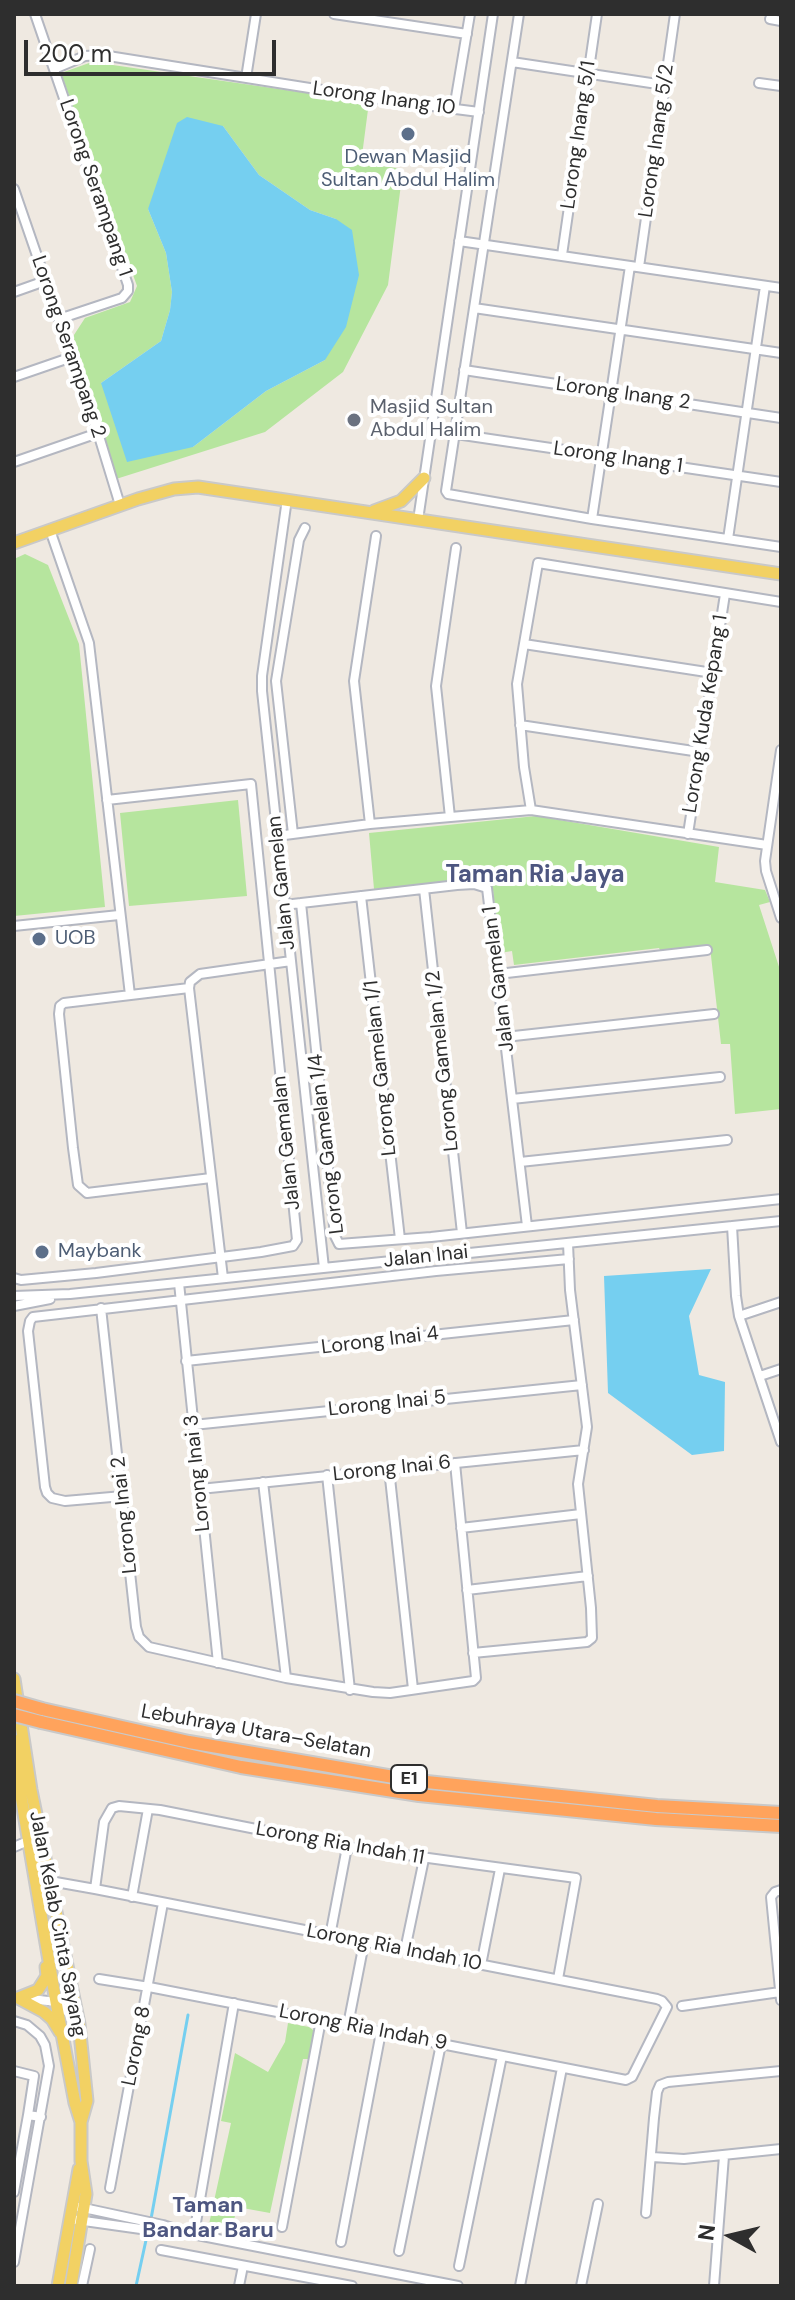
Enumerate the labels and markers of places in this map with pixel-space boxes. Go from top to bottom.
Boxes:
marker: Dewan Masjid Sultan Abdul Halim [399,125,417,143]
place label: Dewan Masjid Sultan Abdul Halim [321,146,495,193]
place label: Masjid Sultan Abdul Halim [370,396,493,443]
marker: Masjid Sultan Abdul Halim [345,411,363,429]
place label: UOB [55,927,96,951]
marker: UOB [30,930,48,948]
place label: Maybank [58,1240,141,1264]
marker: Maybank [33,1243,51,1261]

